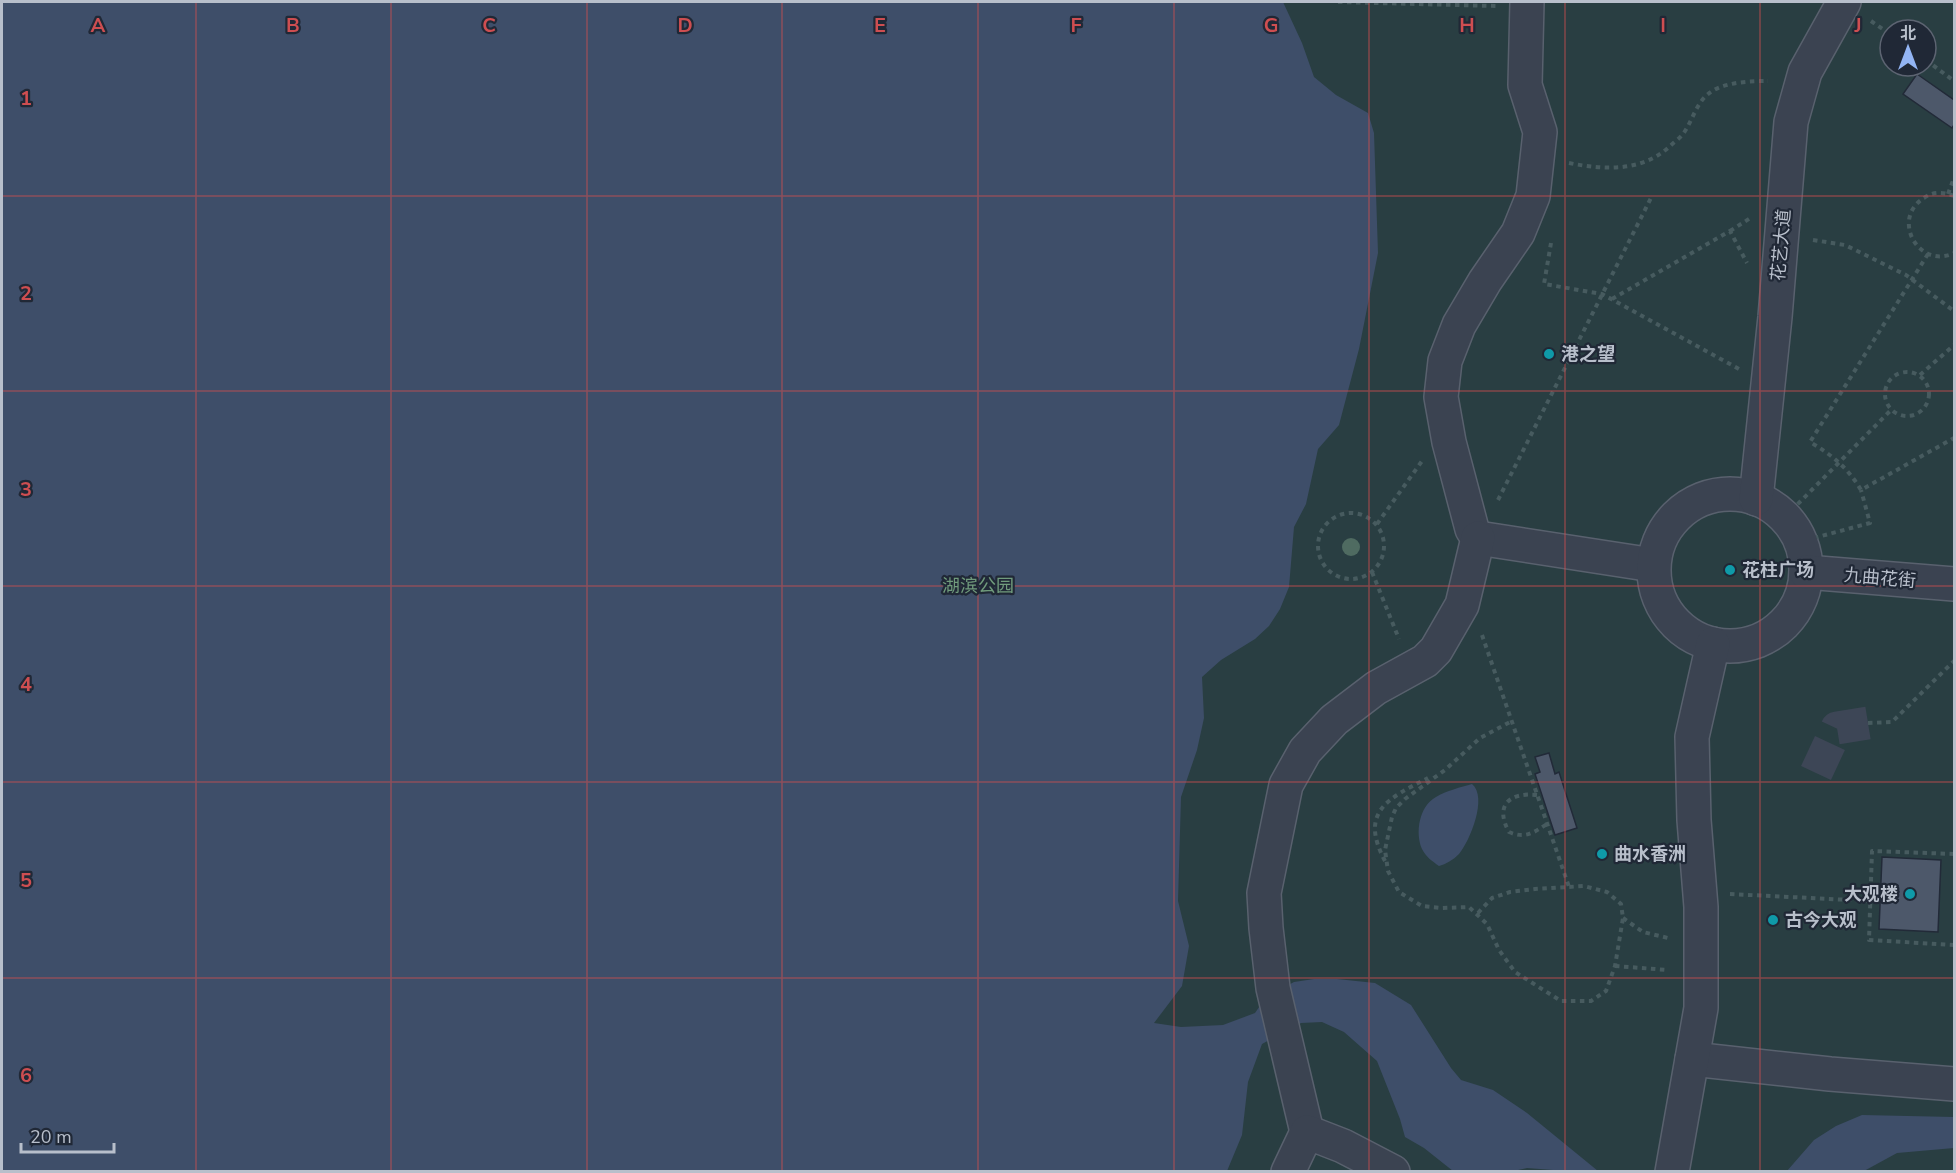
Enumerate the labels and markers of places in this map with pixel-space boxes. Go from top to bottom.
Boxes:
place label: 港之望 [1561,342,1615,366]
marker: 港之望 [1542,347,1556,361]
place label: 花柱广场 [1742,558,1814,582]
marker: 花柱广场 [1723,563,1737,577]
place label: 曲水香洲 [1614,842,1686,866]
marker: 曲水香洲 [1595,847,1609,861]
place label: 大观楼 [1844,882,1898,906]
marker: 大观楼 [1903,887,1917,901]
place label: 古今大观 [1785,908,1857,932]
marker: 古今大观 [1766,913,1780,927]

